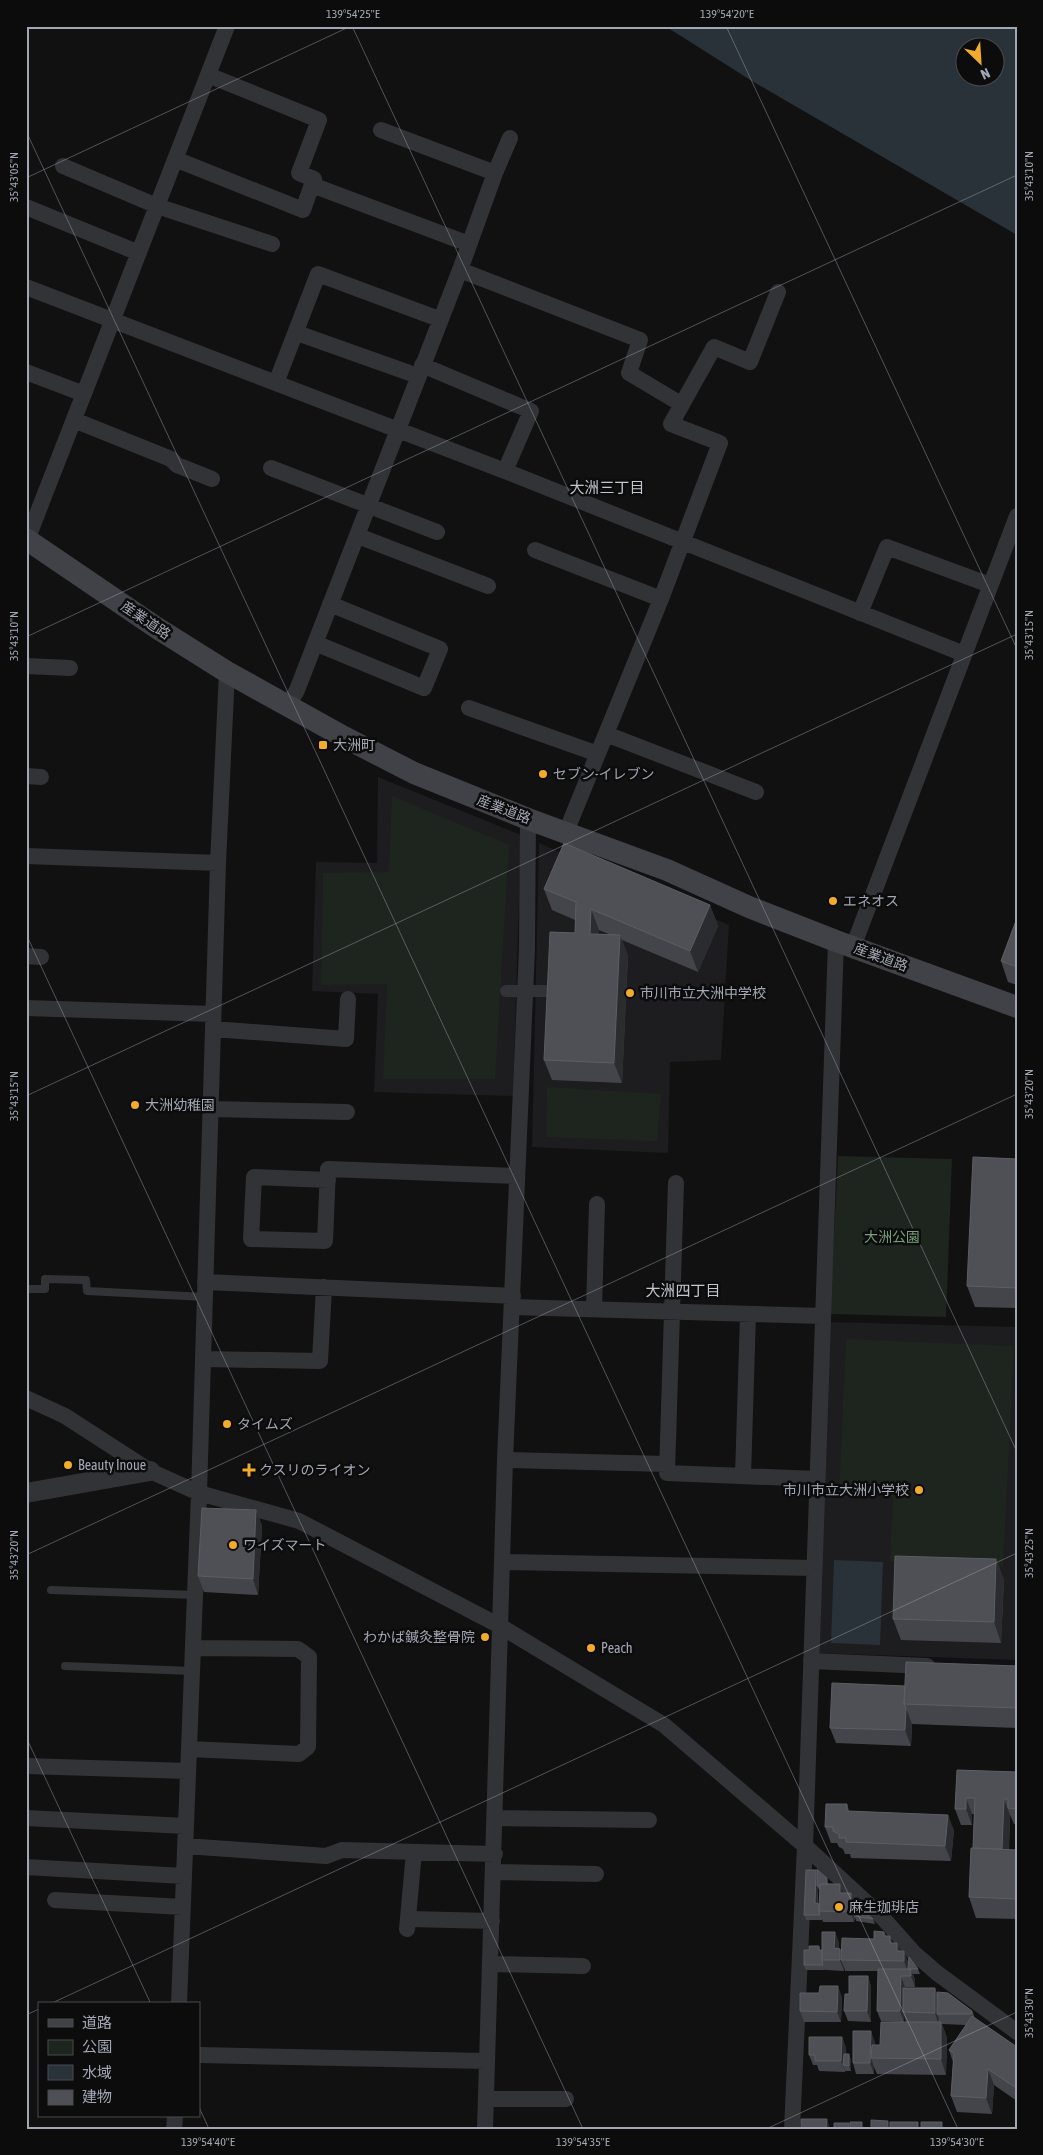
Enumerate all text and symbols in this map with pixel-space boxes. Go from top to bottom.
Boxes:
text: 139°54'25"E [326,7,380,21]
text: 139°54'20"E [700,7,754,21]
north arrow [956,38,1006,88]
text: N [978,65,993,83]
text: 35°43'10"N [1022,151,1036,201]
text: 35°43'05"N [7,152,21,202]
district label: 大洲三丁目 [569,479,645,496]
street label: 産業道路 [118,598,174,642]
text: 35°43'15"N [1022,610,1036,660]
text: 35°43'10"N [7,611,21,661]
place label: 大洲町 [333,737,375,753]
marker: 大洲町 [317,739,329,751]
place label: セブン-イレブン [553,766,655,782]
marker: セブン-イレブン [537,768,549,780]
street label: 産業道路 [475,791,533,827]
place label: エネオス [843,893,899,909]
marker: エネオス [827,895,839,907]
street label: 産業道路 [852,940,910,974]
place label: 市川市立大洲中学校 [640,985,766,1001]
marker: 市川市立大洲中学校 [624,987,636,999]
text: 35°43'20"N [1022,1069,1036,1119]
text: 35°43'15"N [7,1071,21,1121]
place label: 大洲幼稚園 [145,1097,215,1113]
marker: 大洲幼稚園 [129,1099,141,1111]
park label: 大洲公園 [864,1229,920,1245]
district label: 大洲四丁目 [645,1282,721,1299]
place label: タイムズ [237,1416,293,1432]
marker: タイムズ [221,1418,233,1430]
place label: Beauty Inoue [78,1457,146,1473]
marker: Beauty Inoue [62,1459,74,1471]
place label: クスリのライオン [259,1462,371,1478]
marker: クスリのライオン [243,1464,255,1476]
place label: 市川市立大洲小学校 [783,1482,909,1498]
marker: 市川市立大洲小学校 [913,1484,925,1496]
text: 35°43'25"N [1022,1528,1036,1578]
text: 35°43'20"N [7,1530,21,1580]
place label: ワイズマート [243,1537,327,1553]
marker: ワイズマート [227,1539,239,1551]
place label: わかば鍼灸整骨院 [363,1629,475,1645]
marker: わかば鍼灸整骨院 [479,1631,491,1643]
place label: Peach [601,1640,633,1656]
marker: Peach [585,1642,597,1654]
place label: 麻生珈琲店 [849,1899,919,1915]
marker: 麻生珈琲店 [833,1901,845,1913]
text: 35°43'30"N [1022,1988,1036,2038]
legend [38,2002,200,2118]
text: 道路 [82,2014,112,2031]
text: 公園 [82,2038,112,2055]
text: 水域 [82,2064,112,2081]
text: 建物 [82,2088,112,2105]
text: 139°54'40"E [181,2135,235,2149]
text: 139°54'35"E [556,2135,610,2149]
text: 139°54'30"E [930,2135,984,2149]

